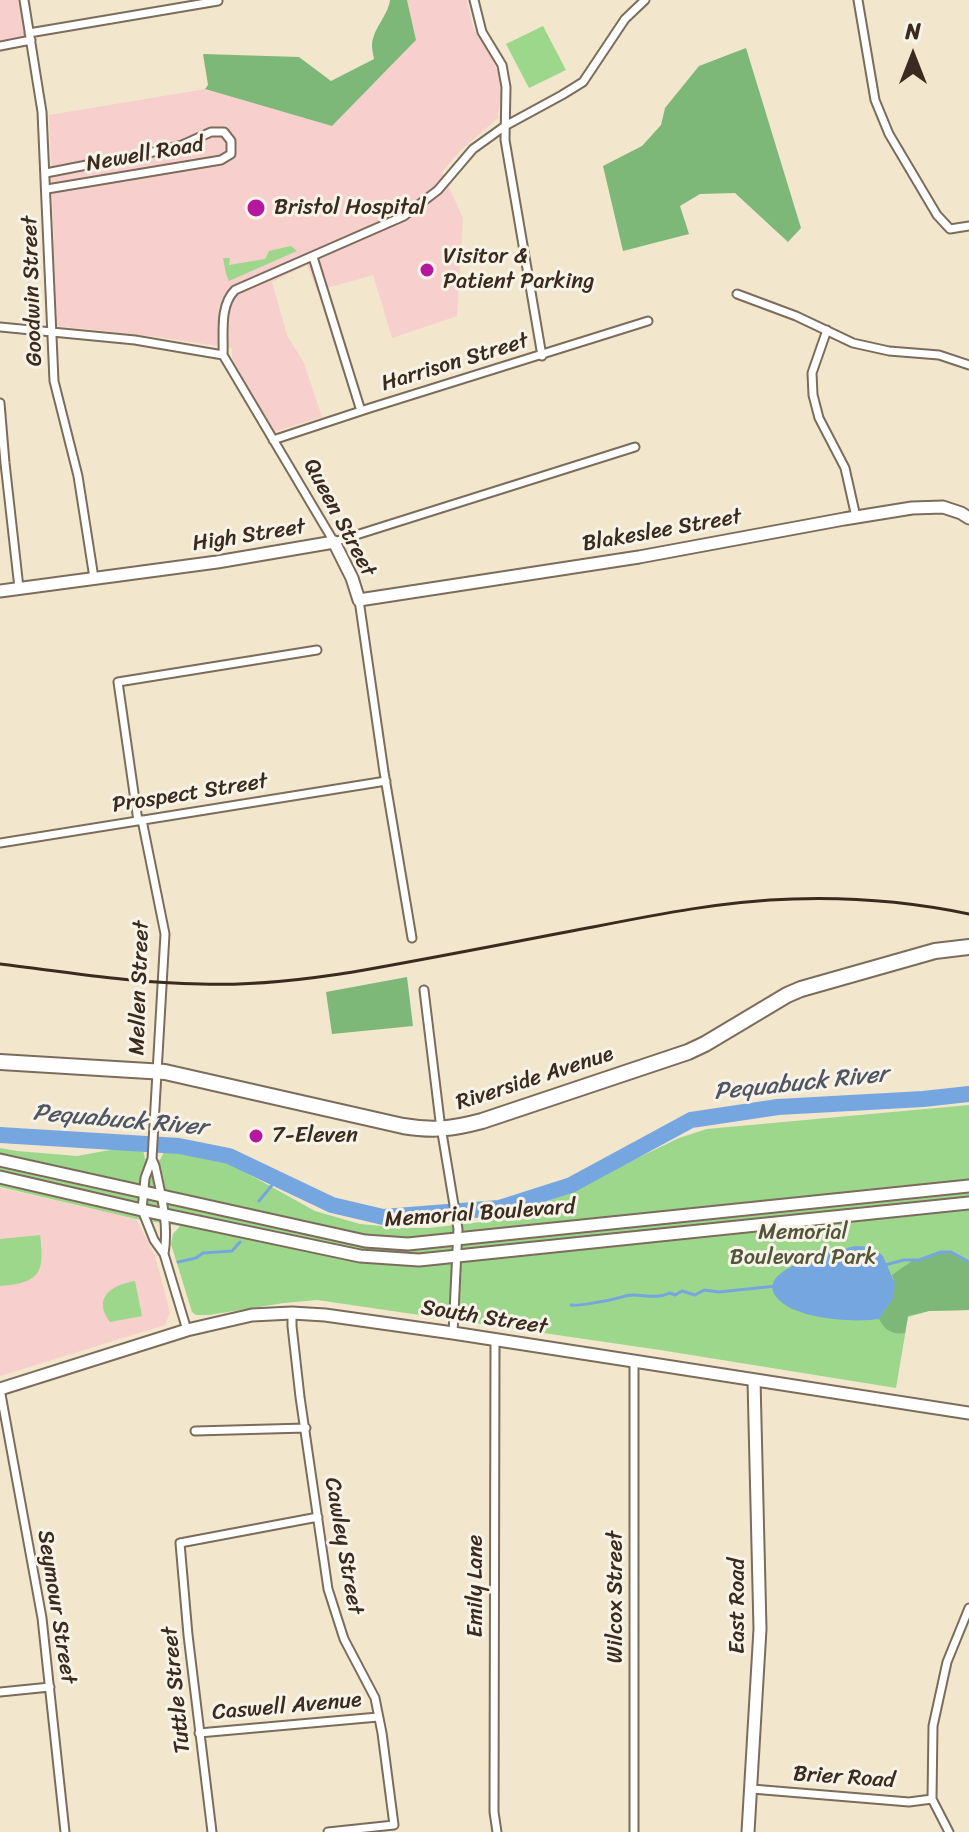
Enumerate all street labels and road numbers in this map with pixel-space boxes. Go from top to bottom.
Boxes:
street label: Newell Road [84,132,206,178]
street label: Goodwin Street [17,215,49,367]
street label: Harrison Street [378,328,532,398]
street label: Queen Street [297,455,381,581]
street label: Blakeslee Street [580,504,744,558]
street label: High Street [191,514,307,558]
street label: Prospect Street [110,769,270,819]
street label: Mellen Street [124,920,156,1056]
street label: Riverside Avenue [453,1041,617,1117]
street label: Memorial Boulevard [384,1194,576,1234]
street label: South Street [419,1295,549,1341]
street label: Cawley Street [318,1476,368,1616]
street label: Seymour Street [31,1528,81,1686]
street label: Wilcox Street [603,1531,629,1663]
street label: Emily Lane [463,1535,489,1637]
street label: East Road [725,1558,751,1654]
street label: Tuttle Street [157,1625,197,1755]
street label: Caswell Avenue [211,1687,363,1727]
street label: Brier Road [792,1761,896,1795]

